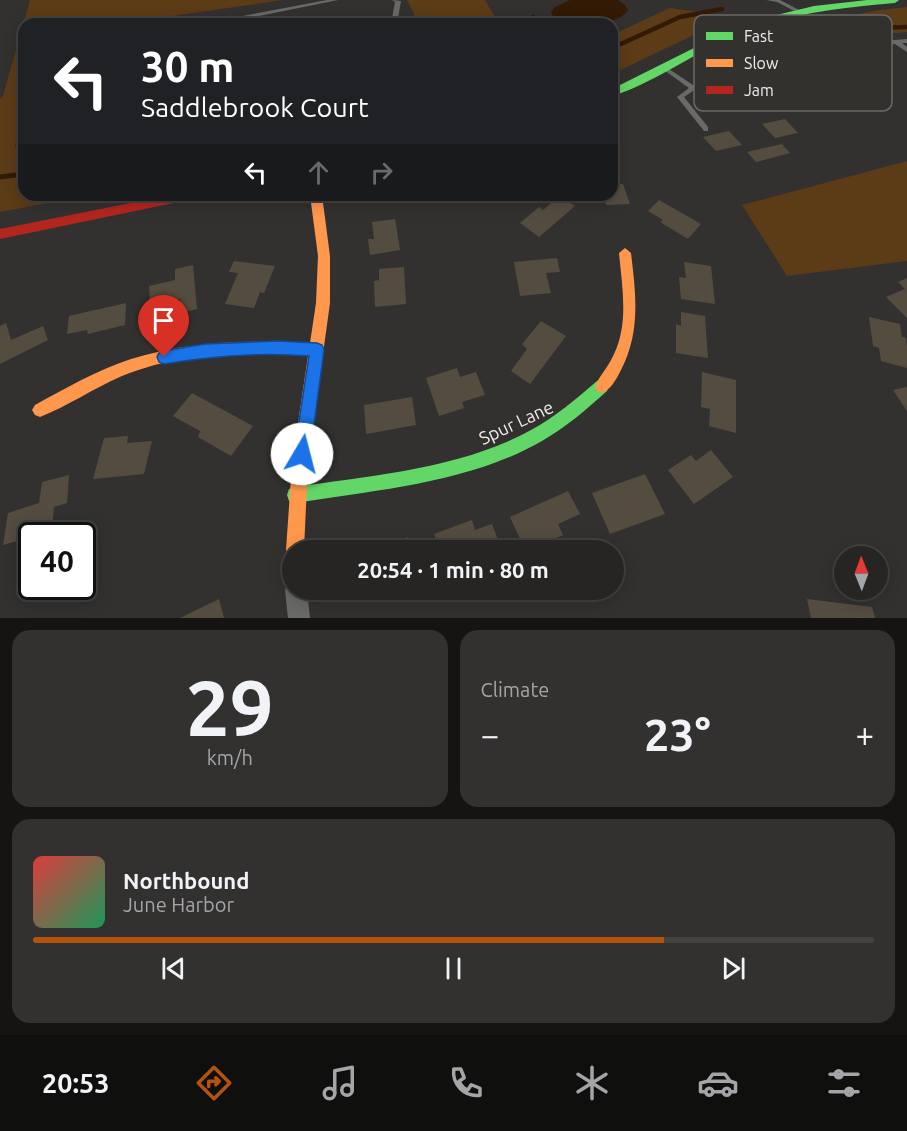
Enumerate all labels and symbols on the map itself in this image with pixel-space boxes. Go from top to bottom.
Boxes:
legend [694,15,892,111]
text: Fast [744,27,774,45]
text: Slow [744,54,779,72]
text: Jam [744,81,774,99]
pin [138,295,189,357]
street label: Spur Lane [476,396,556,448]
position arrow [270,422,334,486]
speed limit sign: 40 [18,522,96,600]
north arrow [834,546,888,600]

